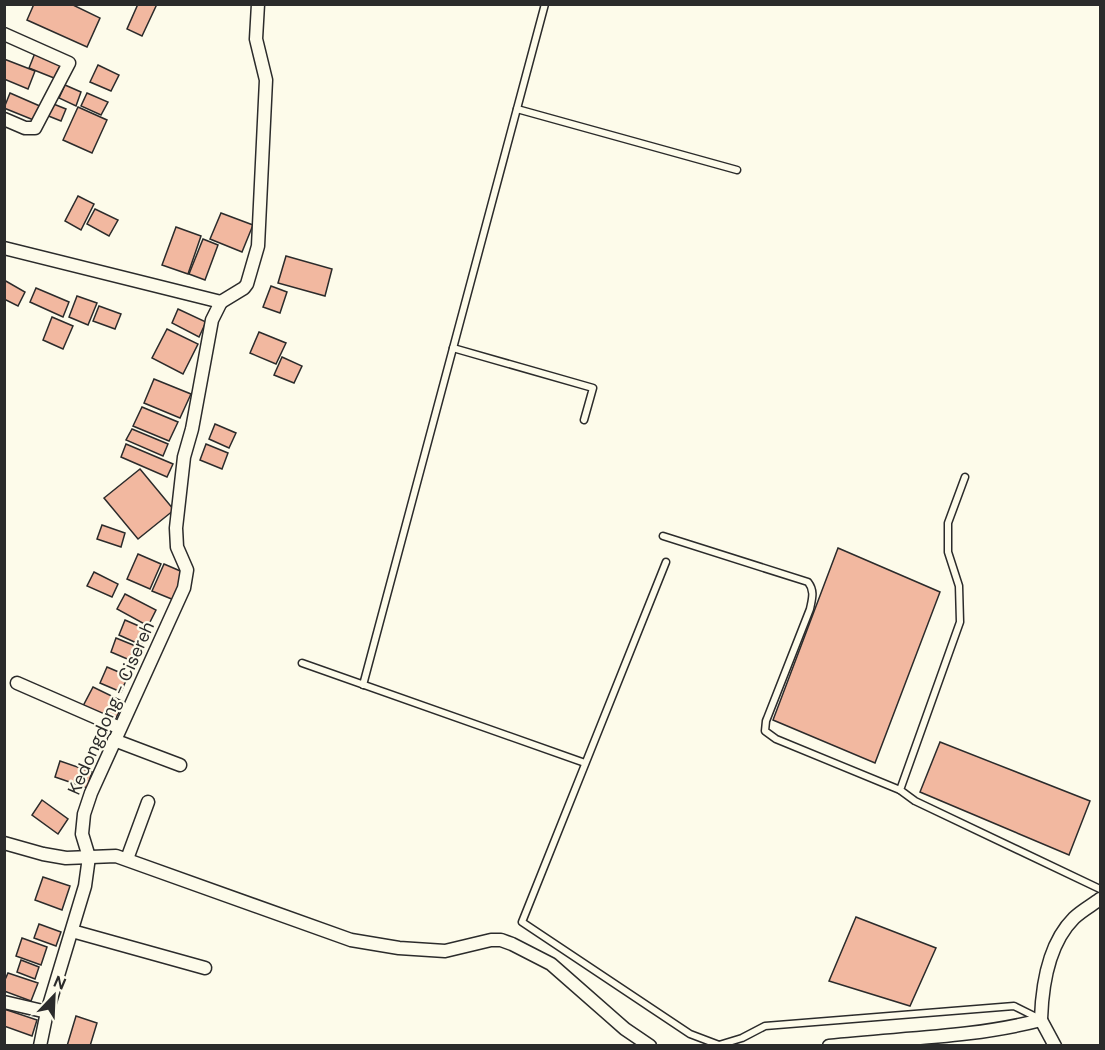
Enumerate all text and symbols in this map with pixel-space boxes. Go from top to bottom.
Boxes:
street label: Kedongdong - Cisereh [62,618,160,798]
north arrow [24,966,84,1026]
text: N [50,971,69,995]

